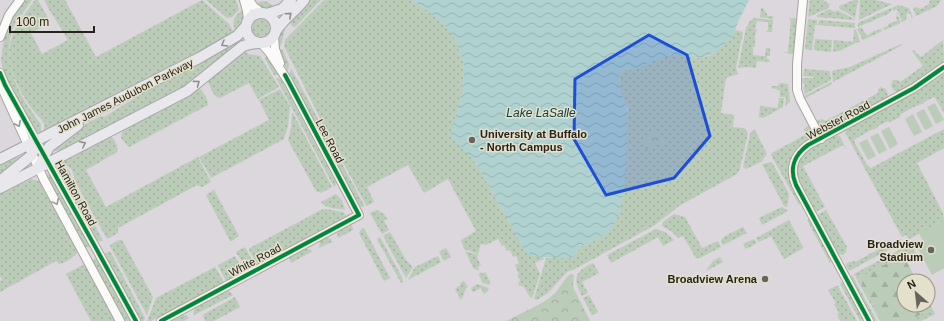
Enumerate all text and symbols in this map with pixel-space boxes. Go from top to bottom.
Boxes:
scale bar [10,8,94,34]
one-way arrow [284,12,292,19]
text: 100 m [16,15,49,29]
one-way arrow [221,40,228,47]
street label: John James Audubon Parkway [55,56,195,136]
one-way arrow [192,81,199,88]
street label: Webster Road [804,98,872,142]
water label: Lake LaSalle [506,106,576,120]
street label: Lee Road [314,117,346,165]
one-way arrow [13,119,21,127]
place label: University at Buffalo - North Campus [480,128,587,153]
marker: University at Buffalo - North Campus [467,135,477,145]
one-way arrow [79,141,86,149]
street label: Hamilton Road [53,158,99,228]
one-way arrow [51,198,59,205]
place label: Broadview Stadium [867,238,923,263]
street label: White Road [227,241,283,279]
marker: Broadview Stadium [926,245,936,255]
place label: Broadview Arena [668,273,758,285]
north arrow [896,273,936,313]
marker: Broadview Arena [760,274,770,284]
text: N [905,277,918,291]

